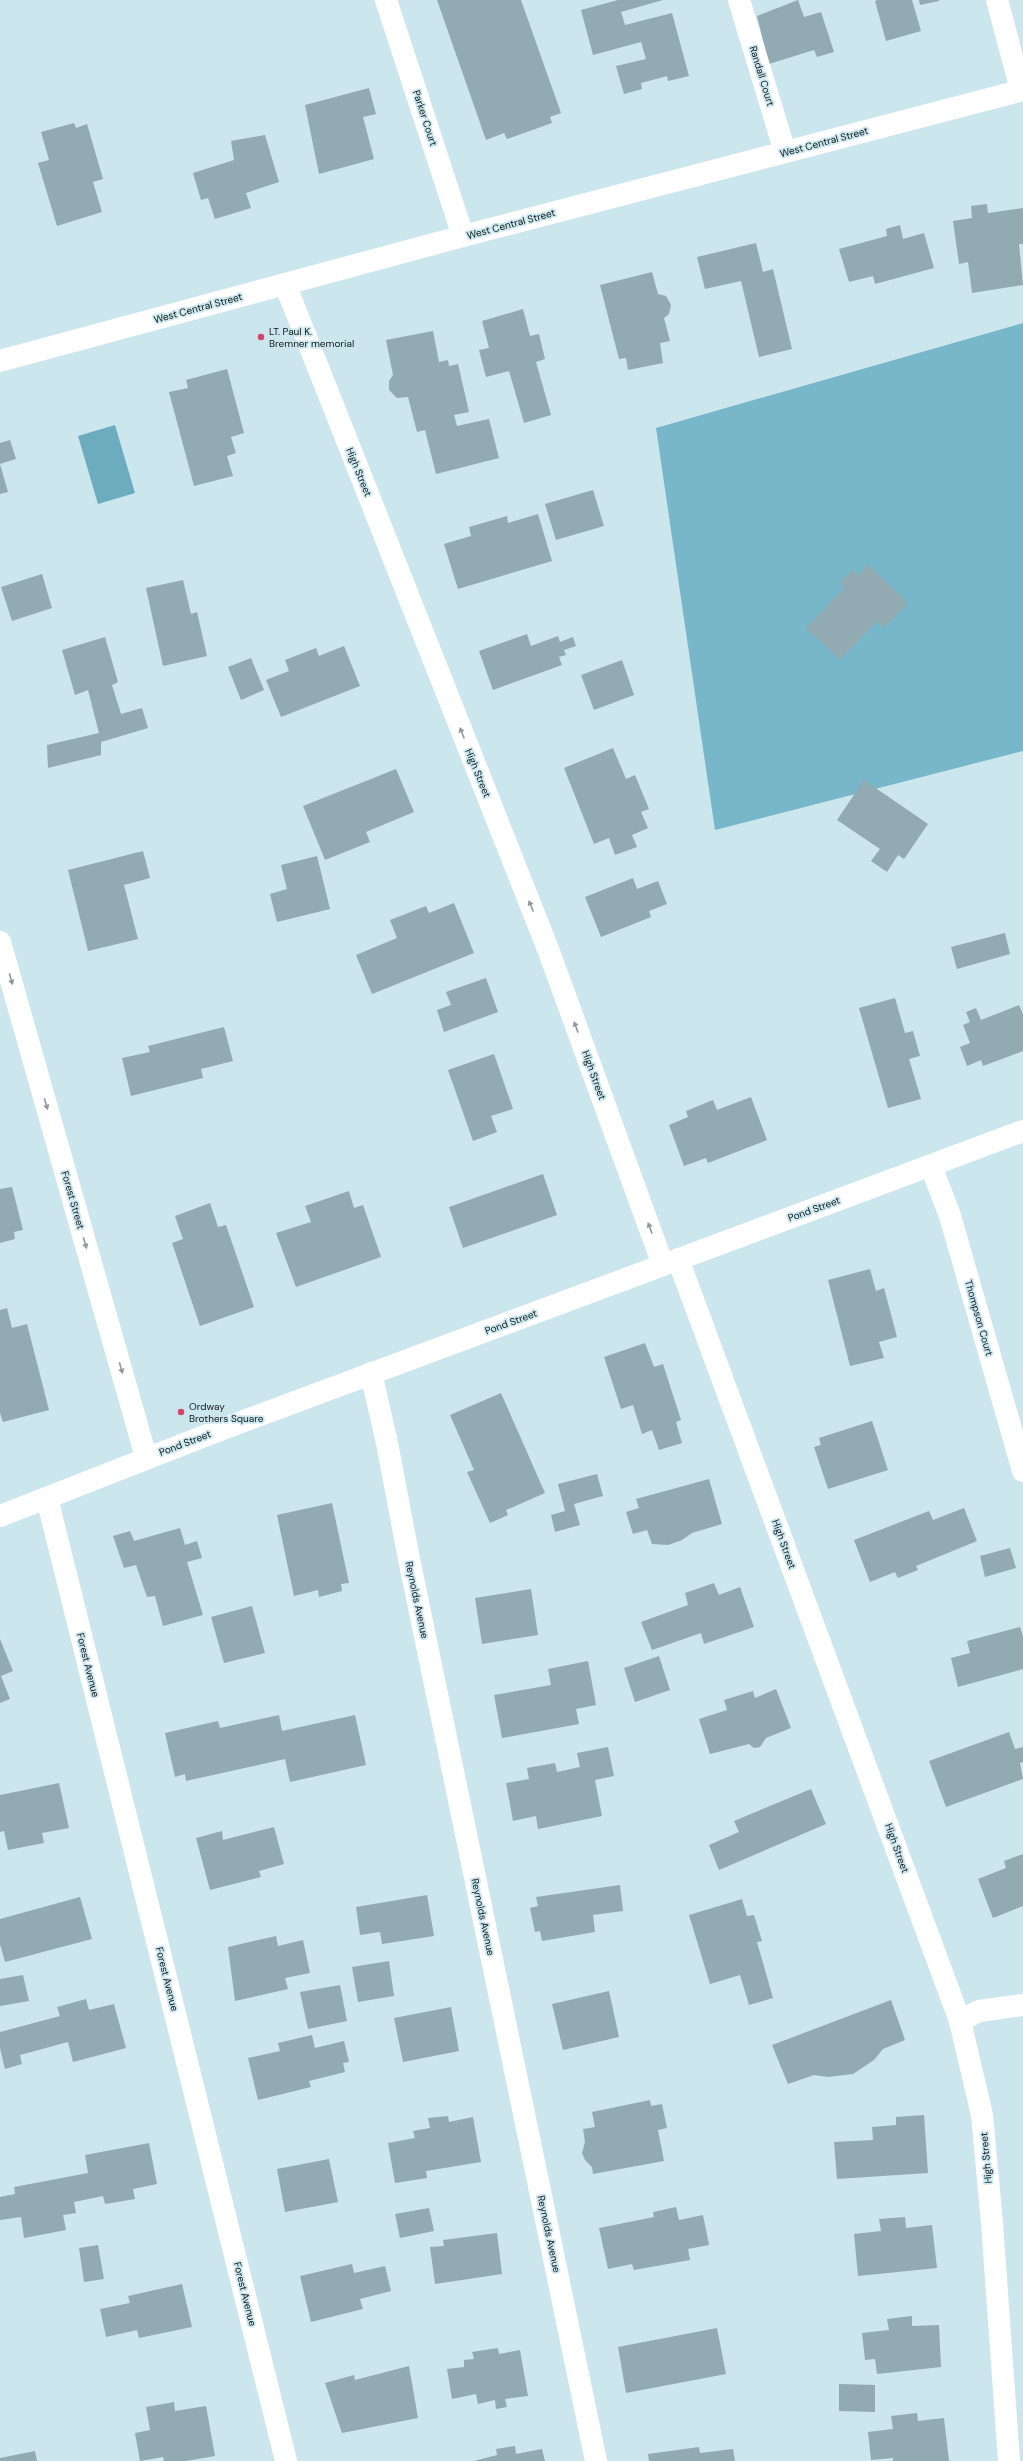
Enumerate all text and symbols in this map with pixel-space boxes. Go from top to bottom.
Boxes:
street label: Randall Court [747,44,777,108]
street label: Parker Court [410,88,440,148]
street label: West Central Street [778,124,870,160]
street label: West Central Street [465,206,557,242]
street label: West Central Street [152,290,244,326]
place label: LT. Paul K. Bremner memorial [269,325,354,350]
marker: LT. Paul K. Bremner memorial [256,332,266,342]
street label: High Street [343,446,375,498]
one-way arrow [459,726,465,738]
street label: High Street [462,747,494,799]
one-way arrow [527,899,533,911]
one-way arrow [8,974,14,986]
one-way arrow [573,1021,579,1033]
street label: High Street [579,1049,609,1102]
one-way arrow [43,1099,49,1111]
street label: Forest Street [58,1169,88,1231]
street label: Pond Street [786,1194,842,1224]
one-way arrow [647,1222,653,1234]
one-way arrow [82,1237,88,1249]
street label: Thompson Court [962,1279,996,1357]
street label: Pond Street [483,1307,539,1337]
one-way arrow [118,1362,124,1374]
place label: Ordway Brothers Square [189,1400,264,1425]
marker: Ordway Brothers Square [176,1407,186,1417]
street label: Pond Street [157,1427,213,1459]
street label: High Street [769,1518,799,1571]
street label: Reynolds Avenue [402,1560,432,1640]
street label: Forest Avenue [74,1632,102,1699]
street label: High Street [882,1822,912,1875]
street label: Reynolds Avenue [468,1877,498,1957]
street label: Forest Avenue [153,1946,181,2013]
street label: High Street [977,2132,995,2184]
street label: Reynolds Avenue [534,2194,564,2274]
street label: Forest Avenue [231,2261,259,2328]

